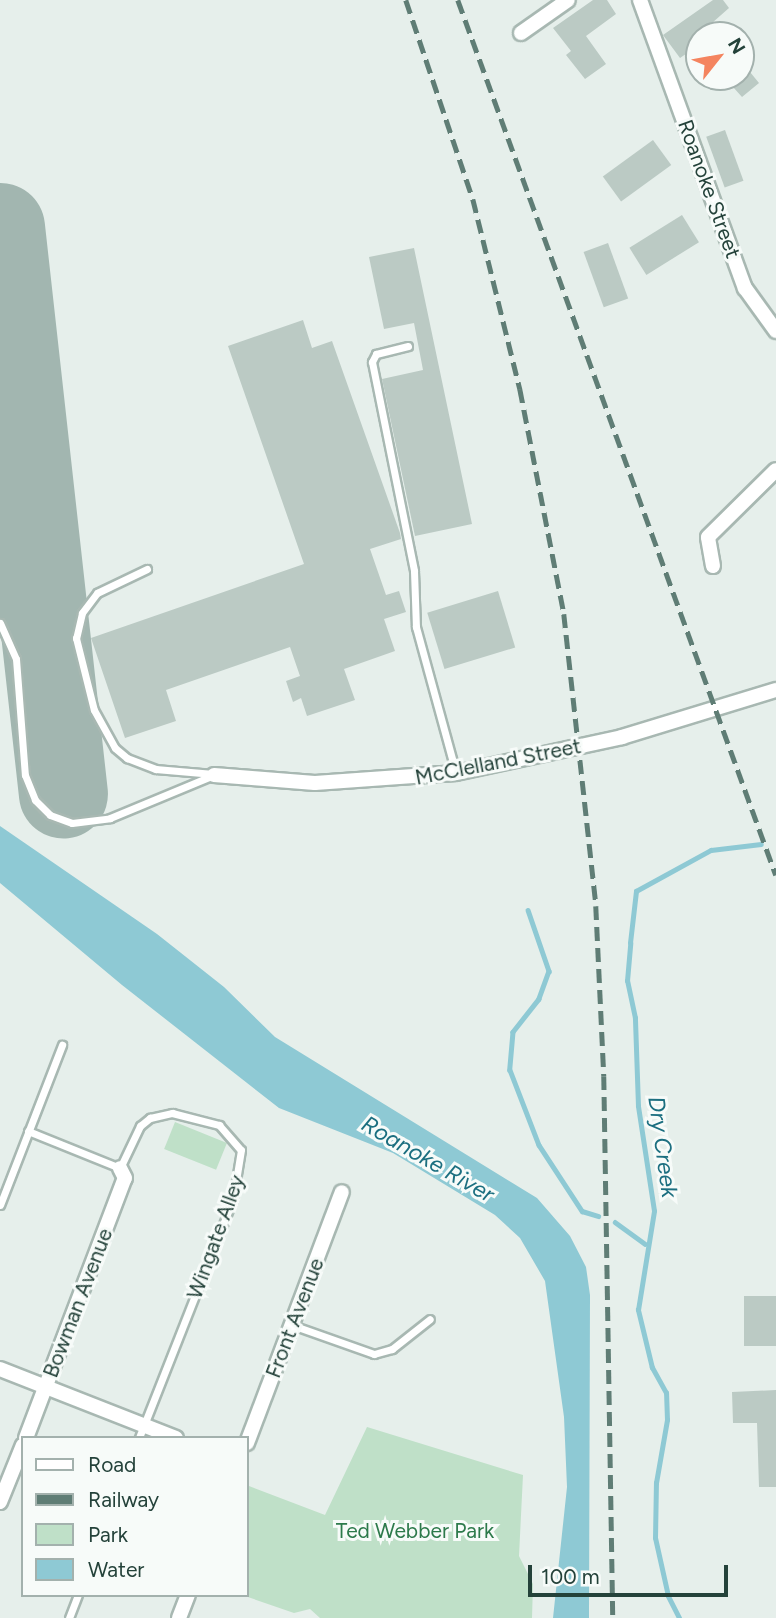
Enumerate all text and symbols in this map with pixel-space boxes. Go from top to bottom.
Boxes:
north arrow [685,21,755,91]
text: N [723,34,750,58]
street label: Roanoke Street [672,116,746,262]
street label: McClelland Street [413,734,583,790]
water label: Dry Creek [642,1095,684,1199]
water label: Roanoke River [357,1110,499,1208]
street label: Wingate Alley [182,1172,250,1302]
street label: Bowman Avenue [38,1225,118,1381]
street label: Front Avenue [261,1255,329,1381]
legend [21,1436,248,1597]
text: Road [88,1452,136,1477]
text: Railway [88,1487,159,1512]
park label: Ted Webber Park [336,1518,494,1544]
text: Park [88,1522,128,1547]
scale bar [531,1552,730,1596]
text: Water [88,1557,144,1582]
text: 100 m [541,1564,600,1589]

